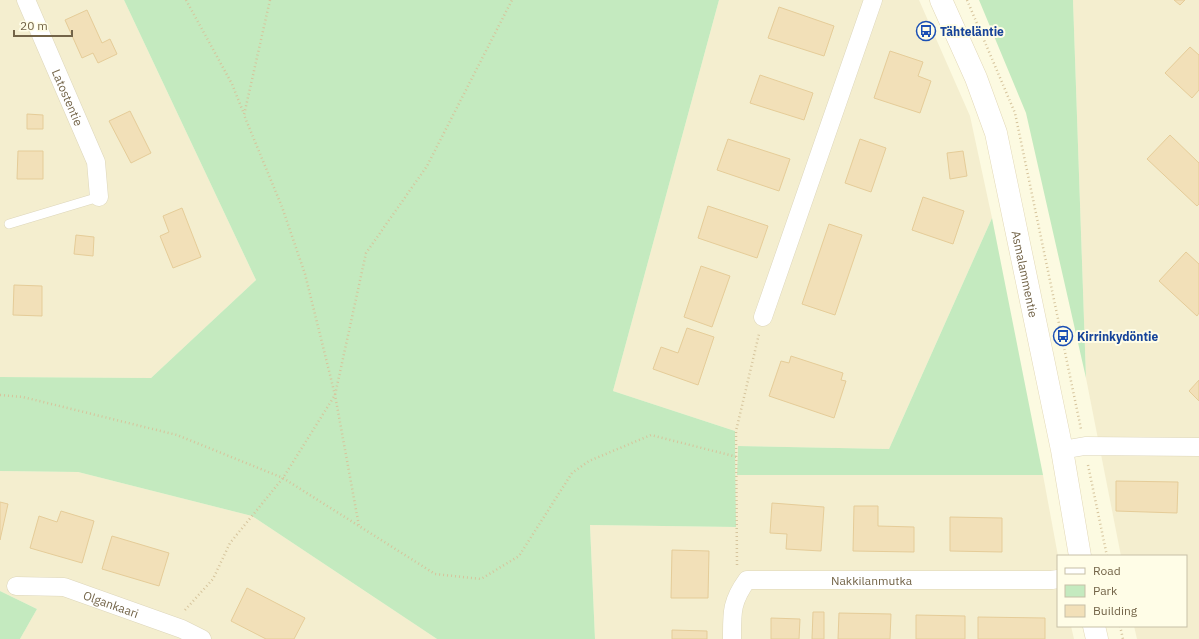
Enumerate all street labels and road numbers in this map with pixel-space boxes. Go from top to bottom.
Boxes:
street label: Latostentie [49,67,87,128]
street label: Asmalammentie [1009,229,1042,319]
street label: Nakkilanmutka [831,573,913,588]
street label: Olgankaari [81,587,141,621]

